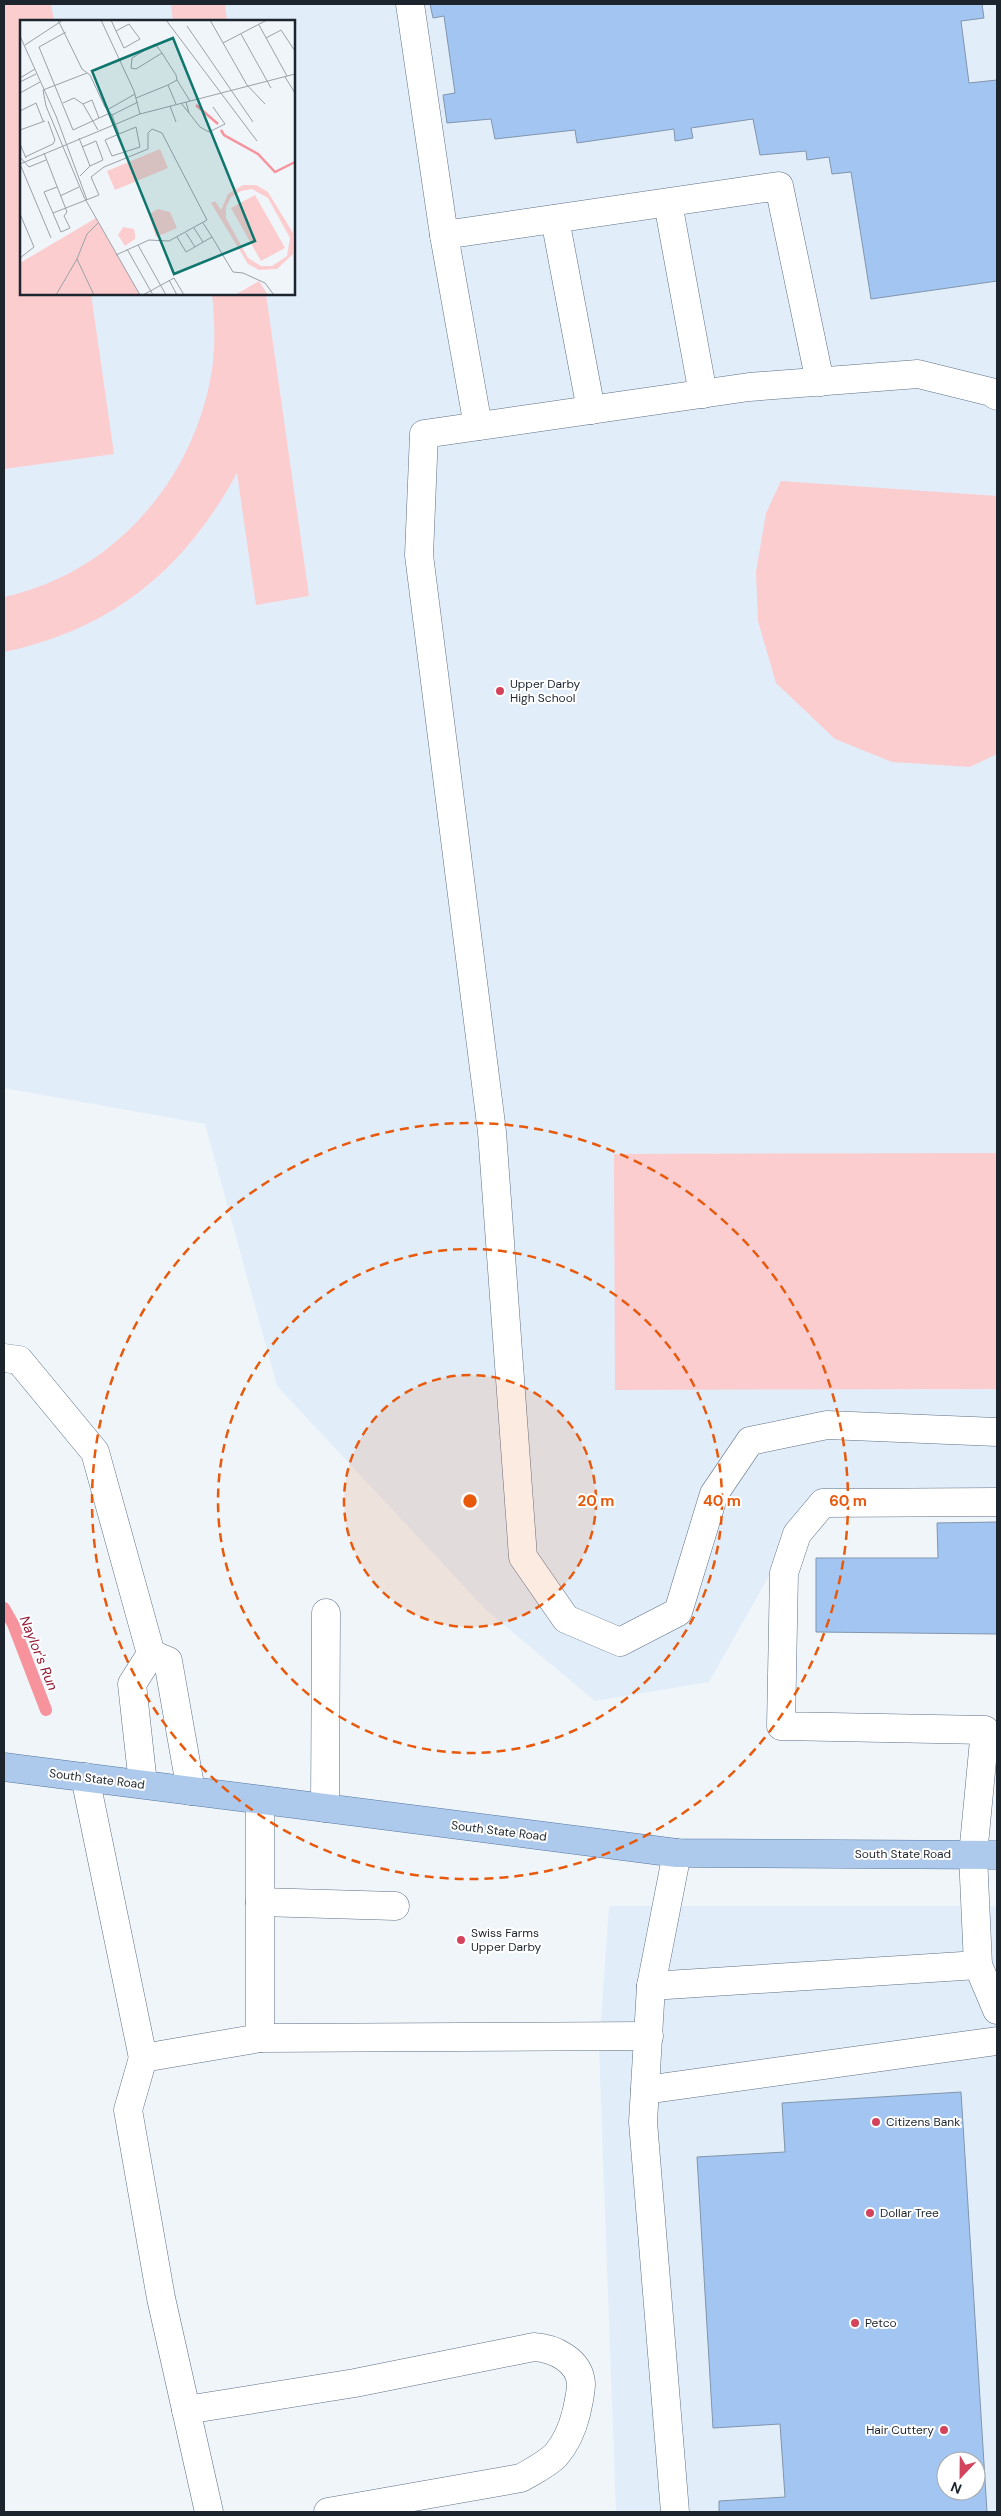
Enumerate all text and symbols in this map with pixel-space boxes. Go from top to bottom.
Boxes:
inset map [20,20,295,295]
place label: Upper Darby High School [510,676,581,706]
marker: Upper Darby High School [494,685,506,697]
text: 20 m [578,1491,614,1511]
text: 40 m [703,1491,741,1511]
text: 60 m [829,1491,867,1511]
centre of rings [461,1492,479,1510]
water label: Naylor's Run [16,1613,62,1693]
street label: South State Road [48,1765,146,1793]
street label: South State Road [450,1817,548,1845]
street label: South State Road [855,1846,951,1862]
place label: Swiss Farms Upper Darby [471,1925,542,1955]
marker: Swiss Farms Upper Darby [455,1934,467,1946]
place label: Citizens Bank [886,2114,960,2130]
marker: Citizens Bank [870,2116,882,2128]
place label: Dollar Tree [880,2205,939,2221]
marker: Dollar Tree [864,2207,876,2219]
place label: Petco [865,2315,897,2331]
marker: Petco [849,2317,861,2329]
place label: Hair Cuttery [866,2422,934,2438]
marker: Hair Cuttery [938,2424,950,2436]
north arrow [936,2451,986,2501]
text: N [948,2478,964,2498]

